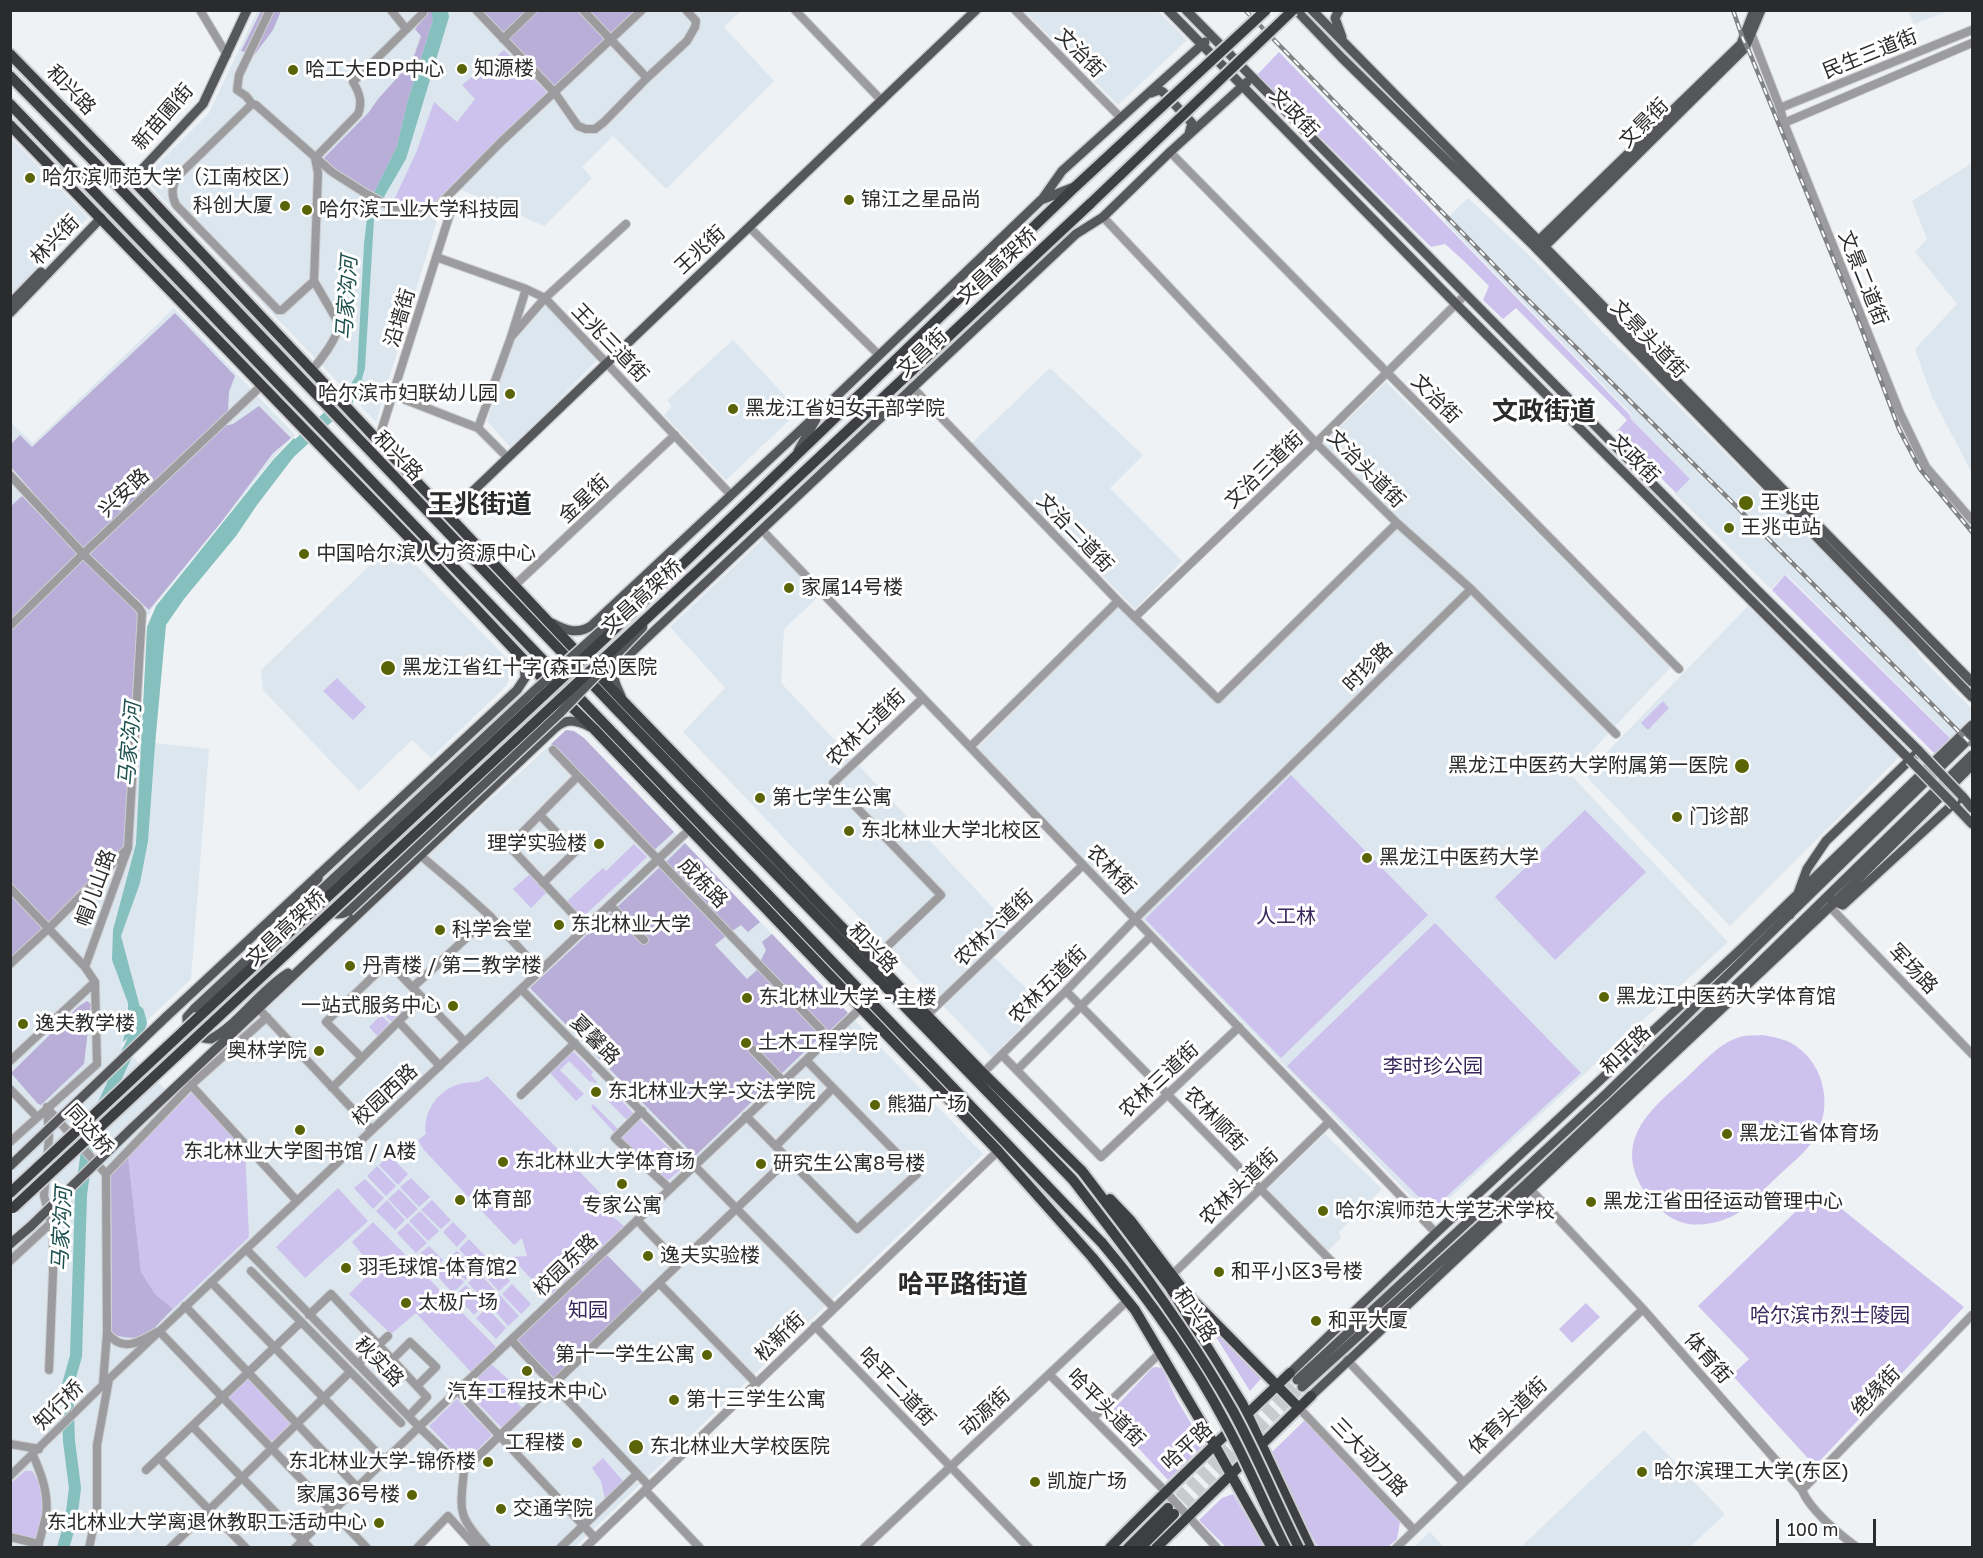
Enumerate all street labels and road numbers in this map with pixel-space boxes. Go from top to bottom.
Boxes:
street label: 文治街 [1050,23,1110,83]
street label: 民生三道街 [1819,24,1921,84]
street label: 和兴路 [42,60,100,120]
street label: 新苗圃街 [128,79,198,155]
street label: 文政街 [1265,83,1323,143]
street label: 文景街 [1614,93,1674,153]
street label: 林兴街 [26,210,84,270]
street label: 王兆街 [670,221,730,279]
street label: 文昌高架桥 [952,223,1042,309]
street label: 文景二道街 [1833,227,1893,329]
street label: 沿墙街 [380,286,420,350]
street label: 文景头道街 [1606,295,1692,383]
street label: 王兆三道街 [567,299,653,387]
street label: 文昌街 [892,324,952,382]
street label: 文治街 [1406,369,1466,429]
street label: 文治头道街 [1322,425,1410,513]
street label: 和兴路 [369,426,427,486]
street label: 文治三道街 [1220,427,1308,513]
street label: 文政街 [1605,429,1665,489]
street label: 兴安路 [94,464,154,522]
street label: 金星街 [554,470,614,528]
street label: 文治二道街 [1032,489,1118,577]
street label: 文昌高架桥 [597,555,687,639]
street label: 时珍路 [1338,637,1398,697]
street label: 农林七道街 [822,685,910,771]
street label: 农林街 [1082,840,1140,900]
street label: 帽儿山路 [71,846,121,930]
street label: 成栋路 [674,853,732,913]
street label: 文昌高架桥 [241,885,331,971]
street label: 农林六道街 [950,885,1038,971]
street label: 和兴路 [844,918,902,978]
street label: 军场路 [1884,939,1942,999]
street label: 农林五道街 [1004,941,1092,1029]
street label: 夏馨路 [565,1010,625,1070]
street label: 和平路 [1596,1021,1656,1079]
street label: 农林三道街 [1114,1037,1204,1123]
street label: 校园西路 [348,1059,422,1131]
street label: 农林顺街 [1179,1082,1251,1156]
street label: 同达桥 [60,1100,118,1160]
street label: 农林头道街 [1195,1144,1283,1230]
street label: 校园东路 [529,1229,603,1301]
street label: 和兴路 [1169,1283,1221,1347]
street label: 松新街 [750,1308,810,1366]
street label: 体育街 [1679,1327,1737,1389]
street label: 秋实路 [350,1332,408,1392]
street label: 哈平二道街 [854,1343,940,1431]
street label: 绝缘街 [1847,1361,1905,1421]
street label: 哈平头道街 [1062,1364,1150,1452]
street label: 体育头道街 [1464,1373,1552,1459]
street label: 知行桥 [29,1375,89,1435]
street label: 动源街 [955,1383,1015,1441]
street label: 三大动力路 [1326,1413,1412,1501]
street label: 哈平路 [1157,1417,1217,1475]

